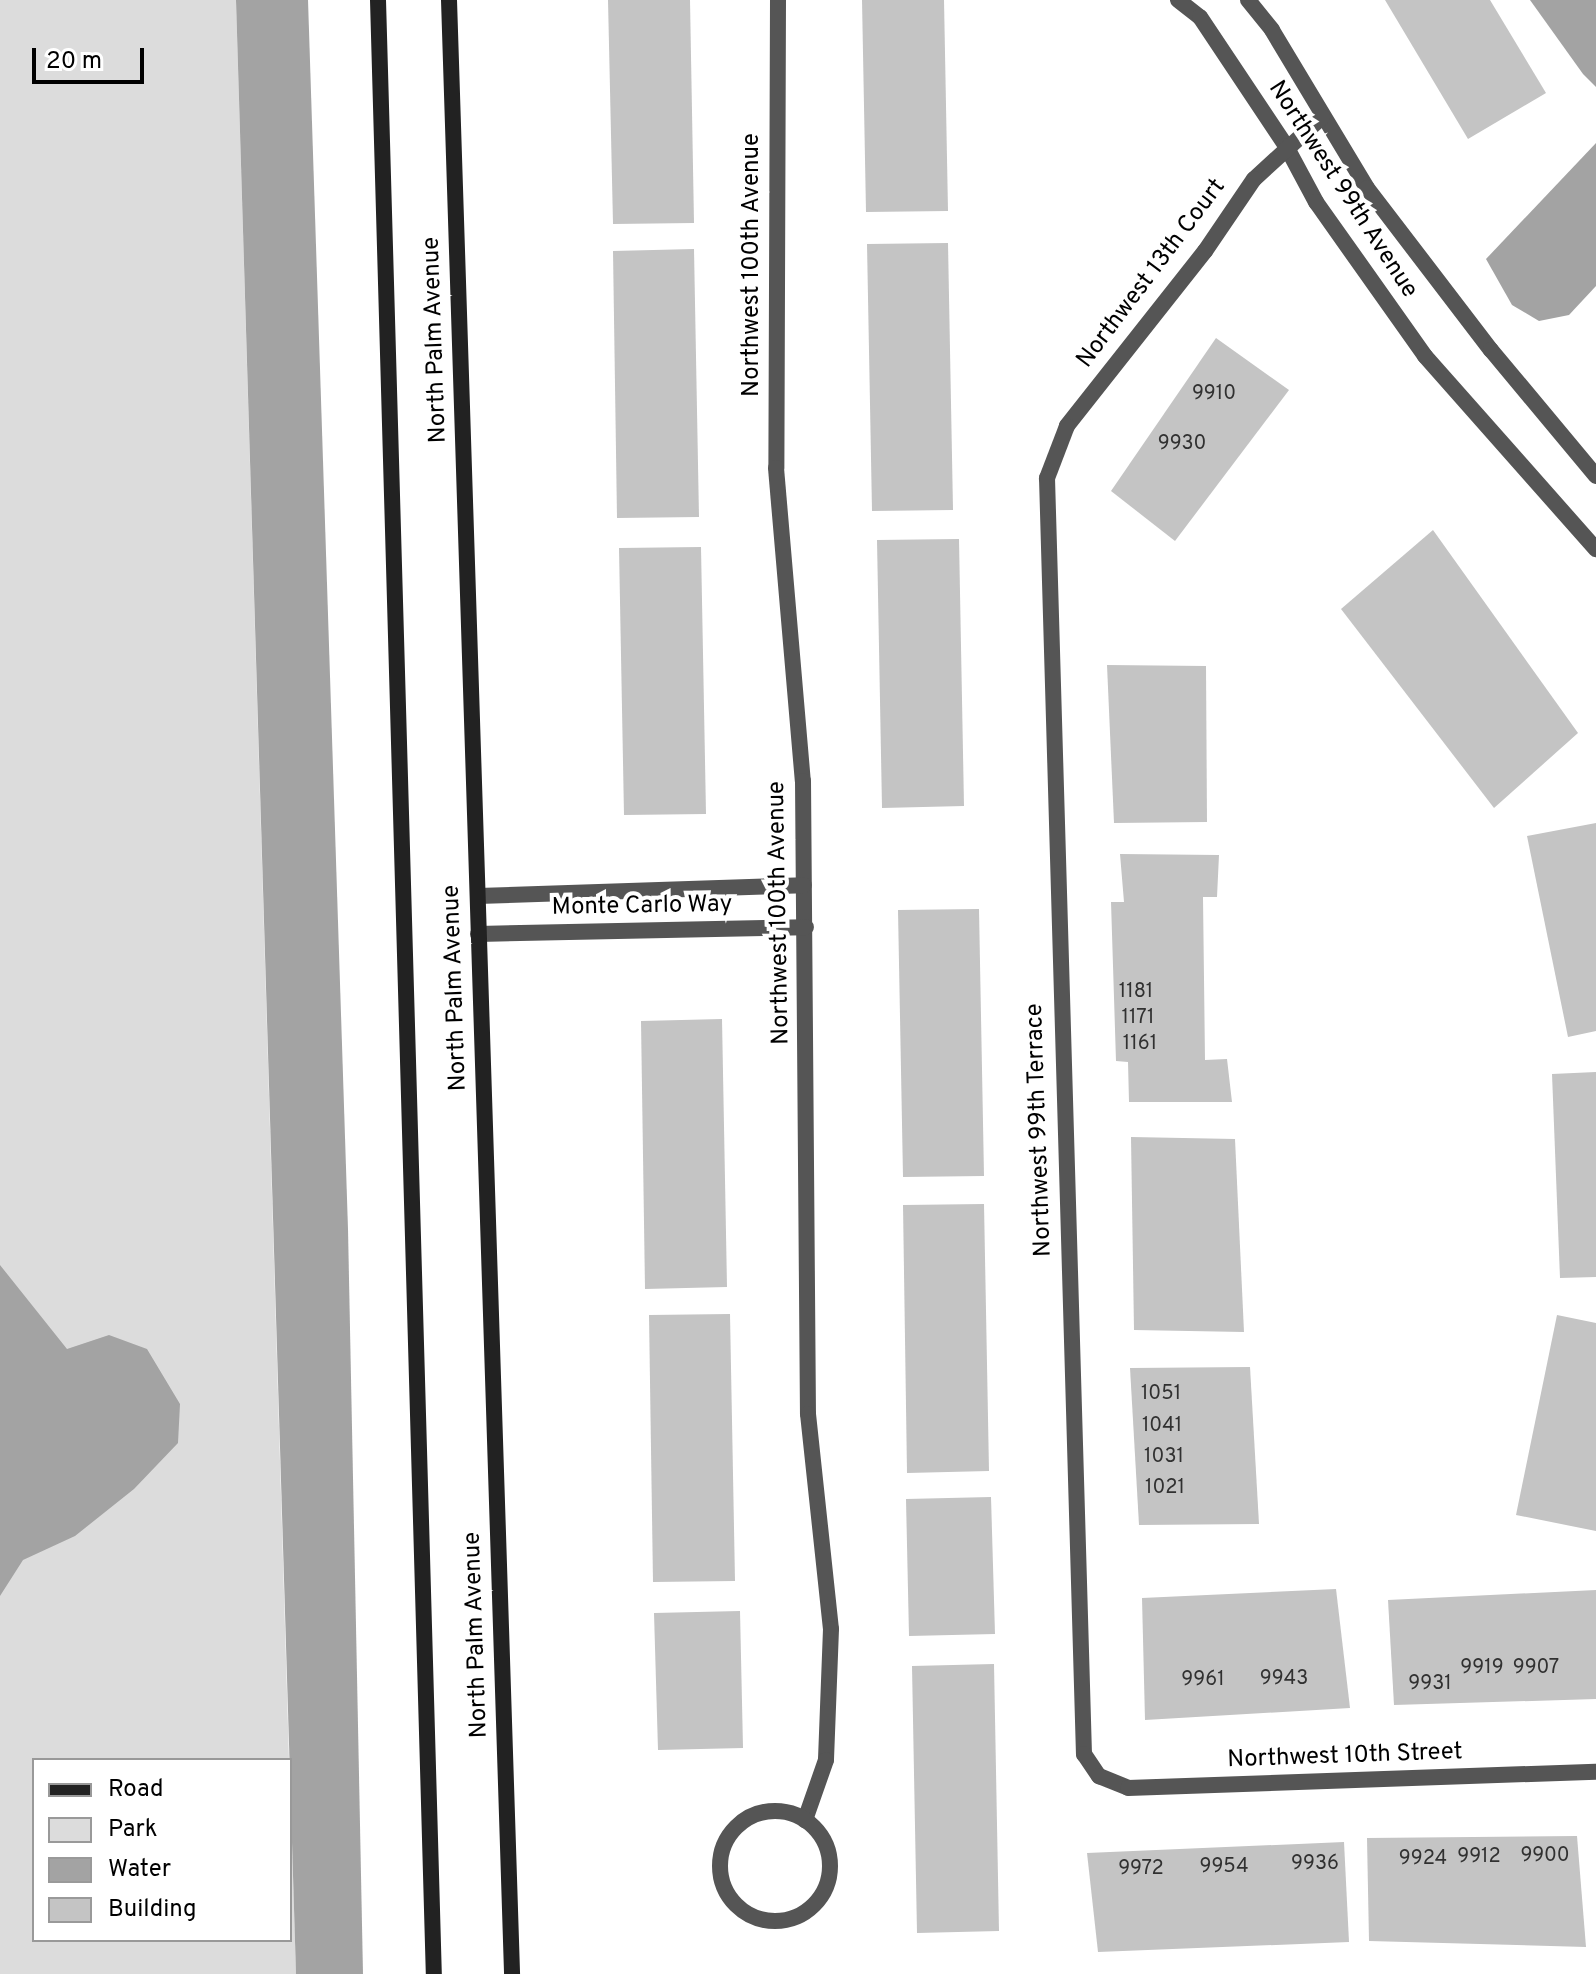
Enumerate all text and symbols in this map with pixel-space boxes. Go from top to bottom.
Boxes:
scale bar [36,32,148,82]
text: 20 m [46,47,102,77]
street label: Northwest 99th Avenue [1261,76,1423,304]
street label: Northwest 100th Avenue [739,133,767,397]
street label: Northwest 13th Court [1071,174,1233,374]
street label: North Palm Avenue [418,236,454,444]
house number: 9910 [1192,382,1236,406]
house number: 9930 [1158,432,1206,456]
street label: Northwest 100th Avenue [763,780,797,1046]
street label: North Palm Avenue [438,884,474,1092]
street label: Monte Carlo Way [551,891,733,923]
house number: 1181 [1119,980,1153,1004]
street label: Northwest 99th Terrace [1021,1002,1059,1258]
house number: 1171 [1121,1006,1155,1030]
house number: 1161 [1123,1032,1157,1056]
house number: 1051 [1141,1382,1181,1406]
house number: 1041 [1142,1414,1182,1438]
house number: 1031 [1144,1445,1184,1469]
house number: 1021 [1145,1476,1185,1500]
street label: North Palm Avenue [459,1531,495,1739]
house number: 9919 [1460,1656,1504,1680]
house number: 9907 [1513,1656,1559,1680]
house number: 9943 [1260,1667,1308,1691]
house number: 9961 [1181,1668,1225,1692]
house number: 9931 [1408,1672,1452,1696]
street label: Northwest 10th Street [1227,1739,1463,1775]
legend [32,1758,292,1942]
text: Road [108,1775,164,1805]
text: Park [108,1815,158,1845]
house number: 9900 [1520,1844,1570,1868]
house number: 9912 [1457,1845,1501,1869]
house number: 9924 [1399,1847,1447,1871]
house number: 9936 [1291,1852,1339,1876]
text: Water [108,1855,171,1885]
house number: 9954 [1199,1855,1249,1879]
house number: 9972 [1118,1857,1164,1881]
text: Building [108,1895,197,1925]

